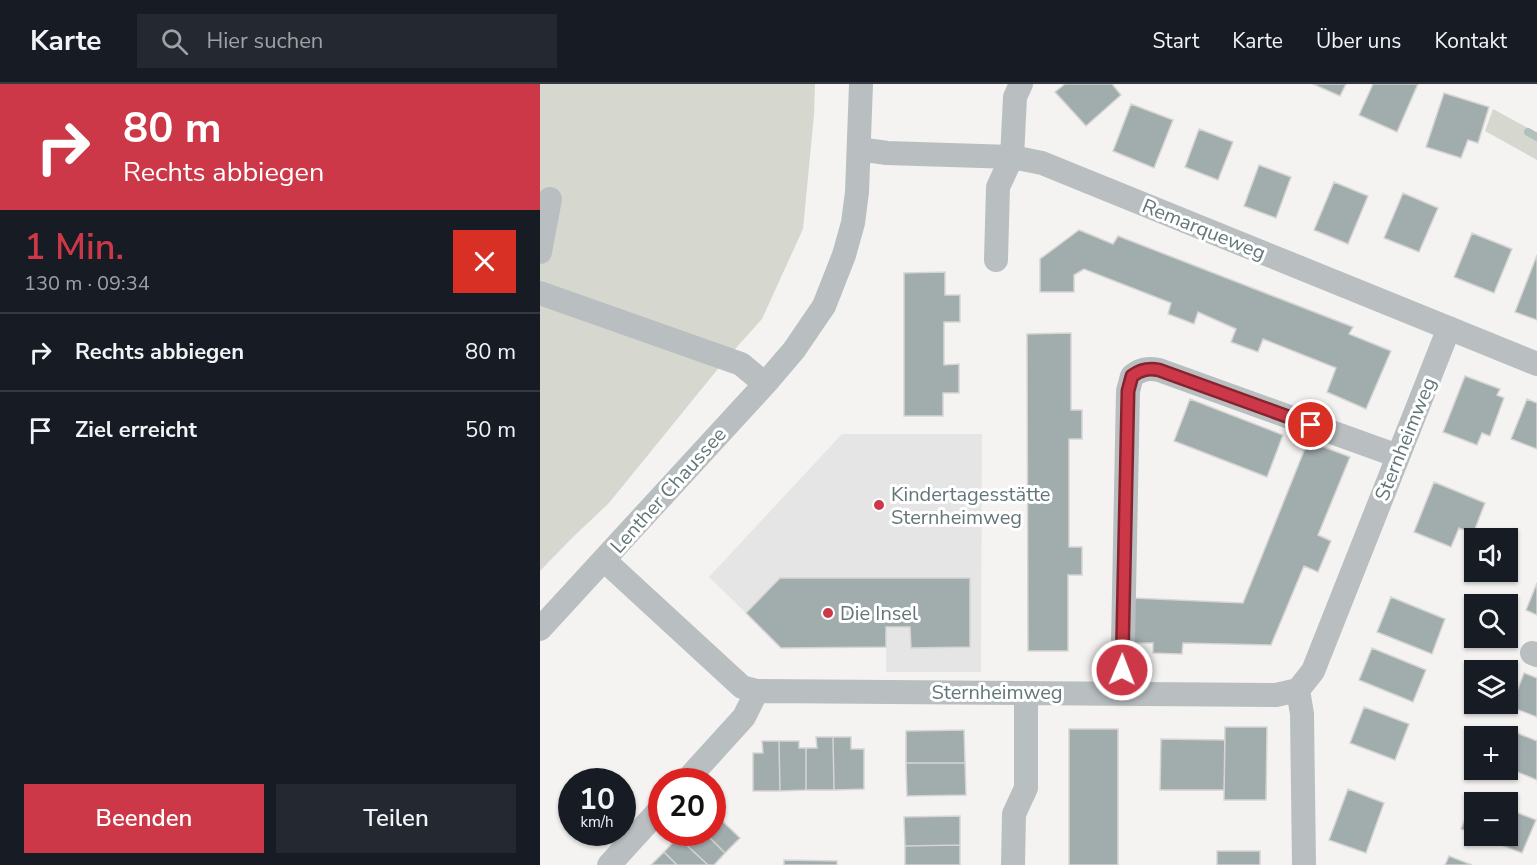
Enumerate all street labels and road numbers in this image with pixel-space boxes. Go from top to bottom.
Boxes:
street label: Remarqueweg [1138,192,1270,267]
street label: Sternheimweg [1368,373,1443,505]
street label: Lenther Chaussee [604,421,732,559]
street label: Sternheimweg [931,679,1063,706]

